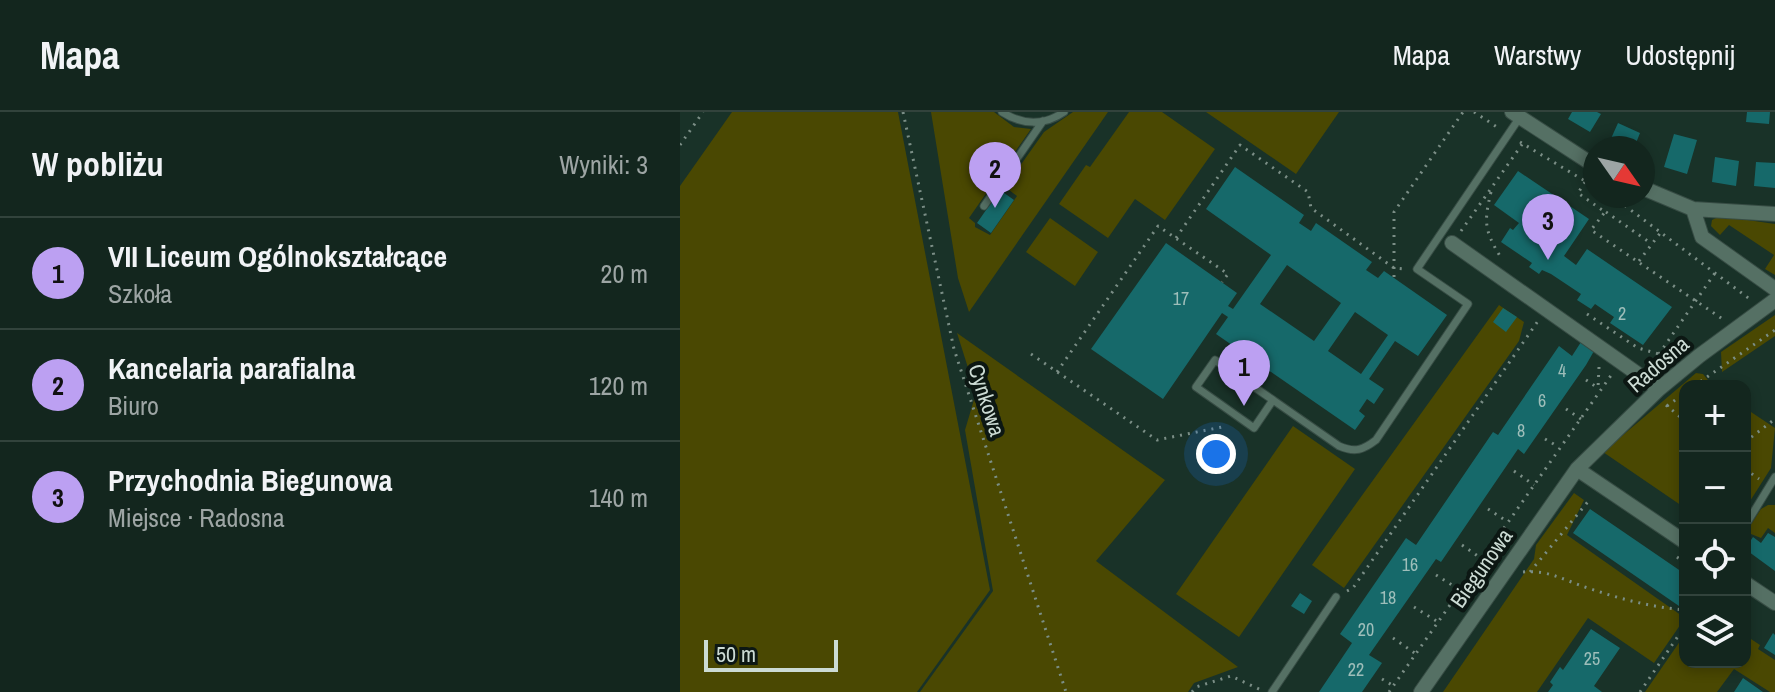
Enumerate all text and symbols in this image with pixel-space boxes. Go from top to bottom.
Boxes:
text: Mapa [40,30,120,81]
text: Mapa [1393,36,1450,74]
text: Warstwy [1494,36,1581,74]
text: Udostępnij [1625,36,1735,74]
north arrow [1583,136,1655,208]
text: W pobliżu [32,141,164,187]
pin: 2 [969,142,1021,208]
text: Wyniki: 3 [559,147,648,182]
pin: 3 [1522,194,1574,260]
text: VII Liceum Ogólnokształcące [108,236,447,276]
text: 1 [52,256,64,291]
text: 20 m [601,256,648,291]
text: Szkoła [108,276,172,311]
house number: 17 [1173,286,1189,311]
house number: 2 [1618,301,1626,326]
street label: Radosna [1621,329,1695,399]
pin: 1 [1218,340,1270,406]
text: Kancelaria parafialna [108,348,356,388]
house number: 4 [1558,358,1566,383]
street label: Cynkowa [961,360,1013,440]
text: 2 [52,368,64,403]
text: 120 m [589,368,648,403]
map controls [1679,380,1751,668]
button: + [1679,380,1751,452]
text: Biuro [108,388,159,423]
house number: 6 [1538,388,1546,413]
house number: 8 [1517,418,1525,443]
your location [1196,434,1236,474]
button: − [1679,452,1751,524]
text: Przychodnia Biegunowa [108,460,392,500]
text: 3 [52,480,64,515]
text: 140 m [589,480,648,515]
text: Miejsce · Radosna [108,500,285,535]
street label: Biegunowa [1443,522,1519,614]
button: locate [1679,524,1751,596]
house number: 16 [1402,552,1418,577]
house number: 18 [1380,585,1396,610]
button: layers [1679,596,1751,668]
house number: 20 [1358,617,1374,642]
scale bar [704,636,838,672]
text: 50 m [716,639,756,669]
house number: 25 [1584,646,1600,671]
house number: 22 [1348,657,1364,682]

